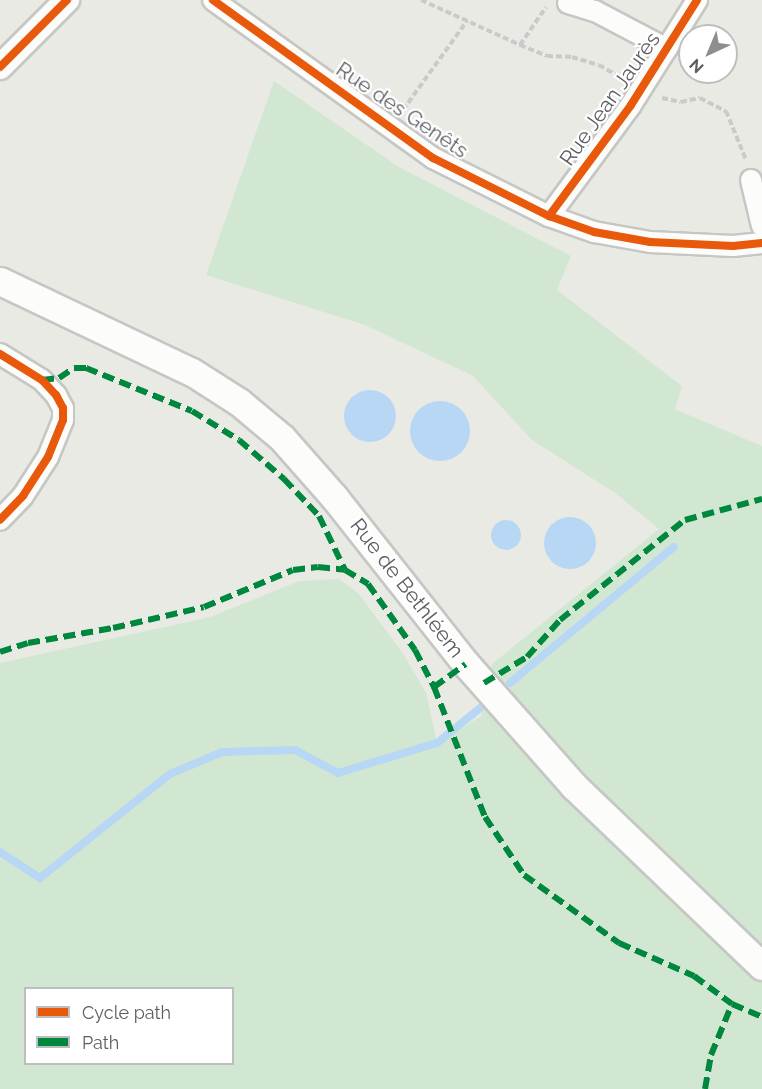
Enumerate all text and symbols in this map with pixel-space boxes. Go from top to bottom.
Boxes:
north arrow [678,24,738,84]
street label: Rue Jean Jaurès [554,27,666,171]
text: N [686,55,708,77]
street label: Rue des Genêts [331,57,473,163]
street label: Rue de Bethléem [345,513,469,663]
legend [24,987,234,1065]
text: Cycle path [82,1002,171,1023]
text: Path [82,1032,119,1053]

